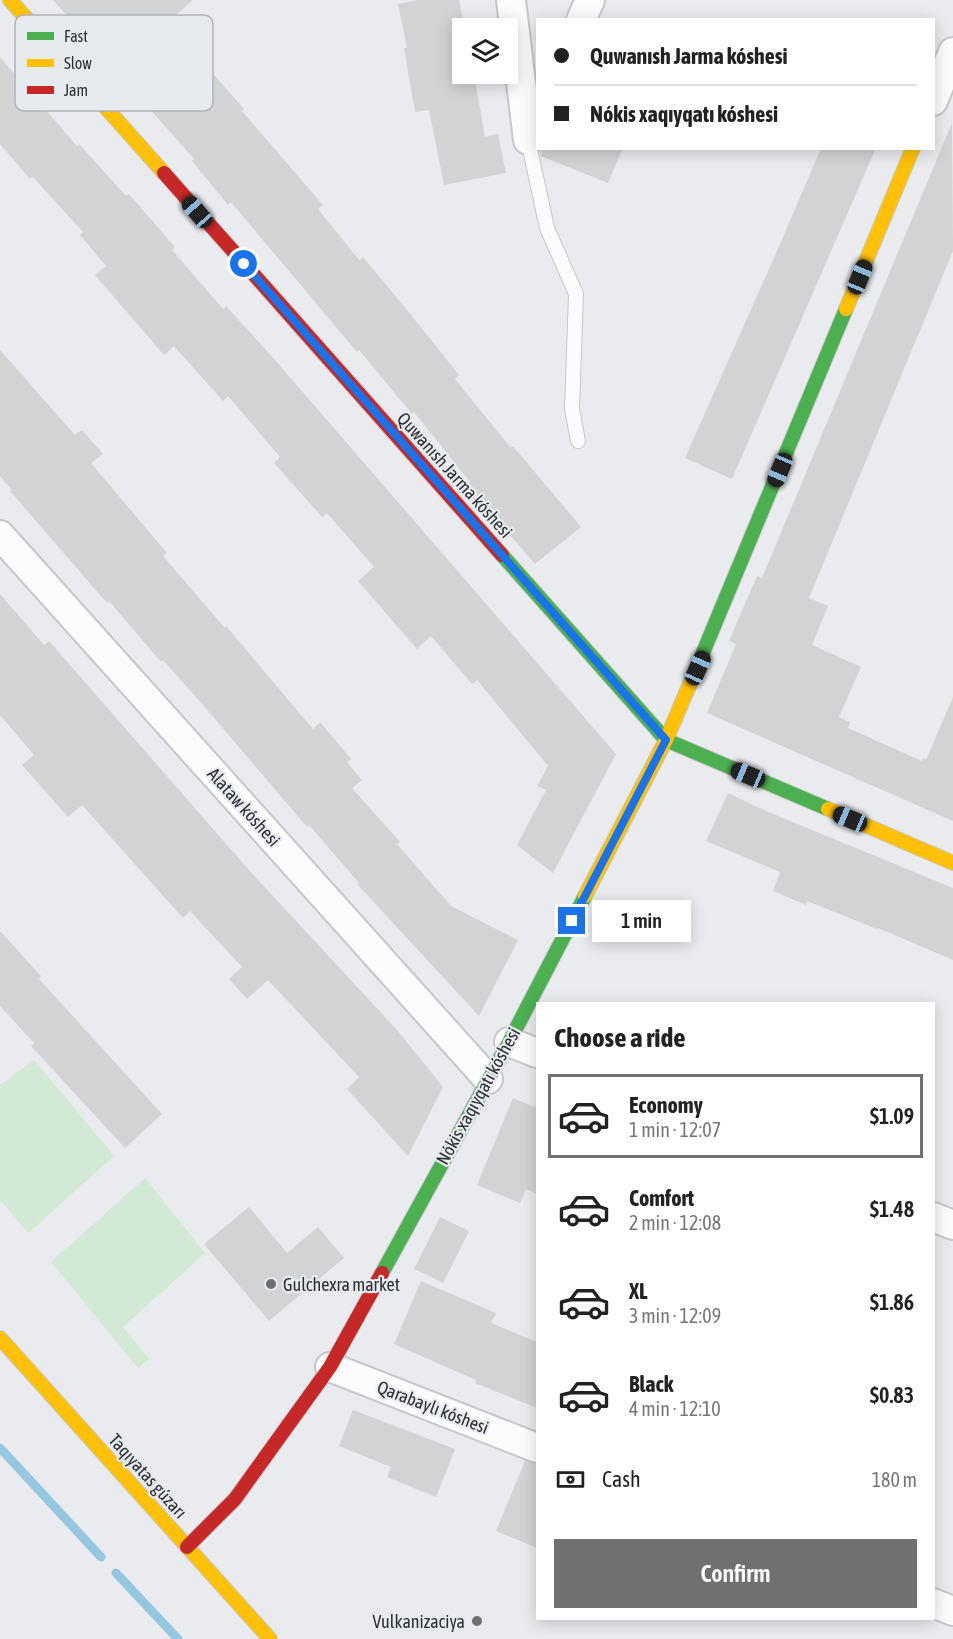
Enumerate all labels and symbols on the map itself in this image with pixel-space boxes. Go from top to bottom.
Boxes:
legend [15,15,213,111]
text: Fast [64,27,88,45]
text: Slow [64,54,92,72]
text: Jam [64,81,88,99]
car [178,193,216,231]
route start [230,250,257,277]
car [845,257,875,297]
street label: Quwanısh Jarma kóshesi [393,408,517,542]
car [765,450,795,490]
car [682,648,714,688]
car [728,760,768,790]
street label: Alataw kóshesi [203,763,285,851]
car [830,804,870,834]
callout: 1 min [593,900,692,942]
route end [558,907,585,934]
street label: Nókis xaqıyqatı kóshesi [432,1024,524,1168]
place label: Gulchexra market [283,1274,400,1295]
marker: Gulchexra market [264,1277,278,1291]
street label: Qarabaylı kóshesi [374,1376,492,1438]
street label: Taqıyatas gúzarı [105,1429,191,1523]
place label: Vulkanizaciya [373,1611,465,1632]
marker: Vulkanizaciya [470,1614,484,1628]

